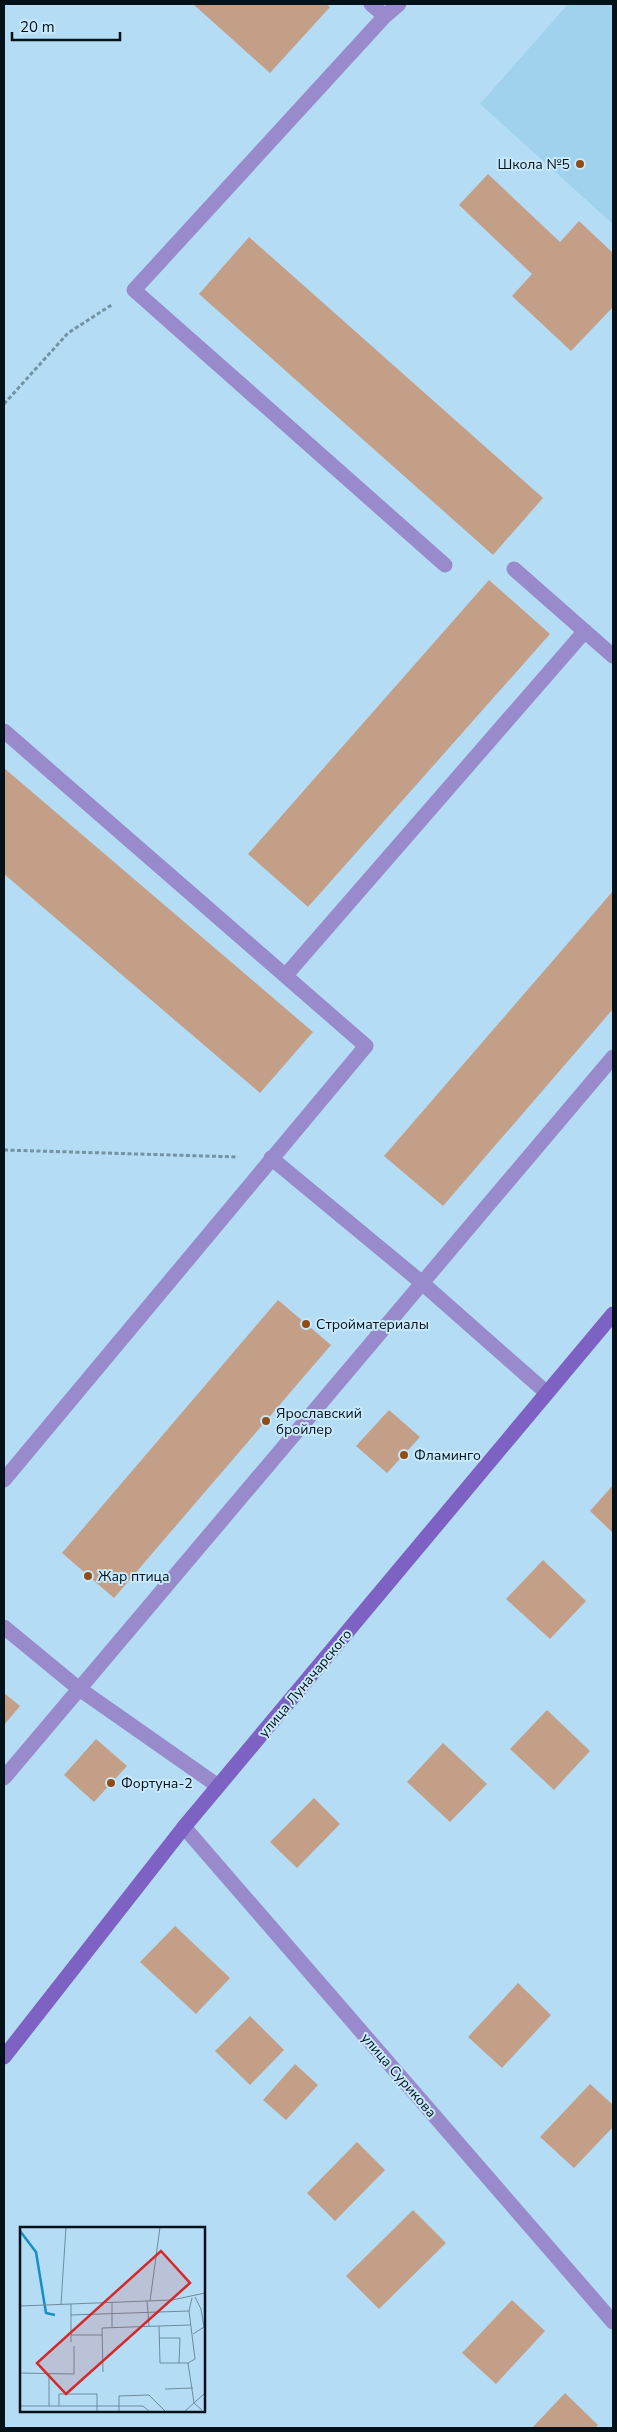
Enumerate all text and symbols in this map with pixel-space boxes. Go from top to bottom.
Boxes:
scale bar [12,10,120,42]
text: 20 m [20,17,55,37]
place label: Школа №5 [497,155,570,174]
marker: Школа №5 [574,158,586,170]
place label: Стройматериалы [316,1315,429,1334]
marker: Стройматериалы [300,1318,312,1330]
place label: Ярославский бройлер [276,1404,362,1439]
marker: Ярославский бройлер [260,1415,272,1427]
place label: Фламинго [414,1446,481,1465]
marker: Фламинго [398,1449,410,1461]
place label: Жар птица [98,1567,169,1586]
marker: Жар птица [82,1570,94,1582]
street label: улица Луначарского [255,1625,356,1741]
place label: Фортуна-2 [121,1774,193,1793]
marker: Фортуна-2 [105,1777,117,1789]
street label: улица Сурикова [357,2029,441,2122]
inset map [20,2227,205,2412]

